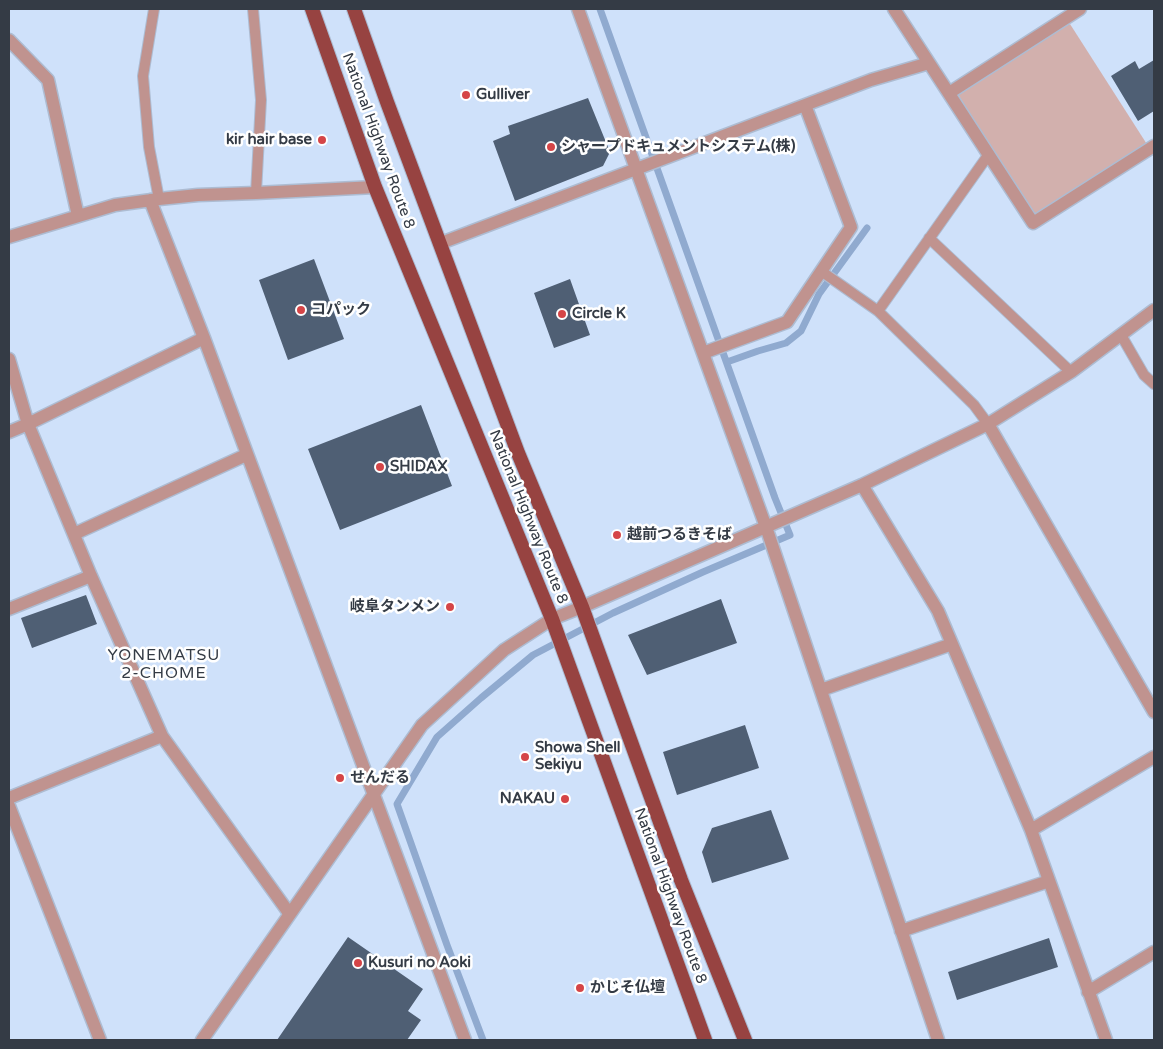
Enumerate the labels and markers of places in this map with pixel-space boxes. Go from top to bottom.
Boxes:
place label: Gulliver [476,86,530,104]
marker: Gulliver [460,89,472,101]
place label: kir hair base [226,131,312,149]
marker: kir hair base [316,134,328,146]
place label: シャープドキュメントシステム(株) [561,138,795,156]
marker: シャープドキュメントシステム(株) [545,141,557,153]
place label: コパック [311,301,371,319]
marker: コパック [295,304,307,316]
place label: Circle K [572,305,626,323]
marker: Circle K [556,308,568,320]
place label: SHIDAX [390,458,447,476]
marker: SHIDAX [374,461,386,473]
place label: 越前つるきそば [627,526,732,544]
marker: 越前つるきそば [611,529,623,541]
place label: 岐阜タンメン [350,598,440,616]
marker: 岐阜タンメン [444,601,456,613]
place label: Showa Shell Sekiyu [535,739,621,774]
marker: Showa Shell Sekiyu [519,751,531,763]
place label: せんだる [350,769,410,787]
marker: せんだる [334,772,346,784]
place label: NAKAU [500,790,555,808]
marker: NAKAU [559,793,571,805]
place label: Kusuri no Aoki [368,954,471,972]
marker: Kusuri no Aoki [352,957,364,969]
place label: かじそ仏壇 [590,979,665,997]
marker: かじそ仏壇 [574,982,586,994]

